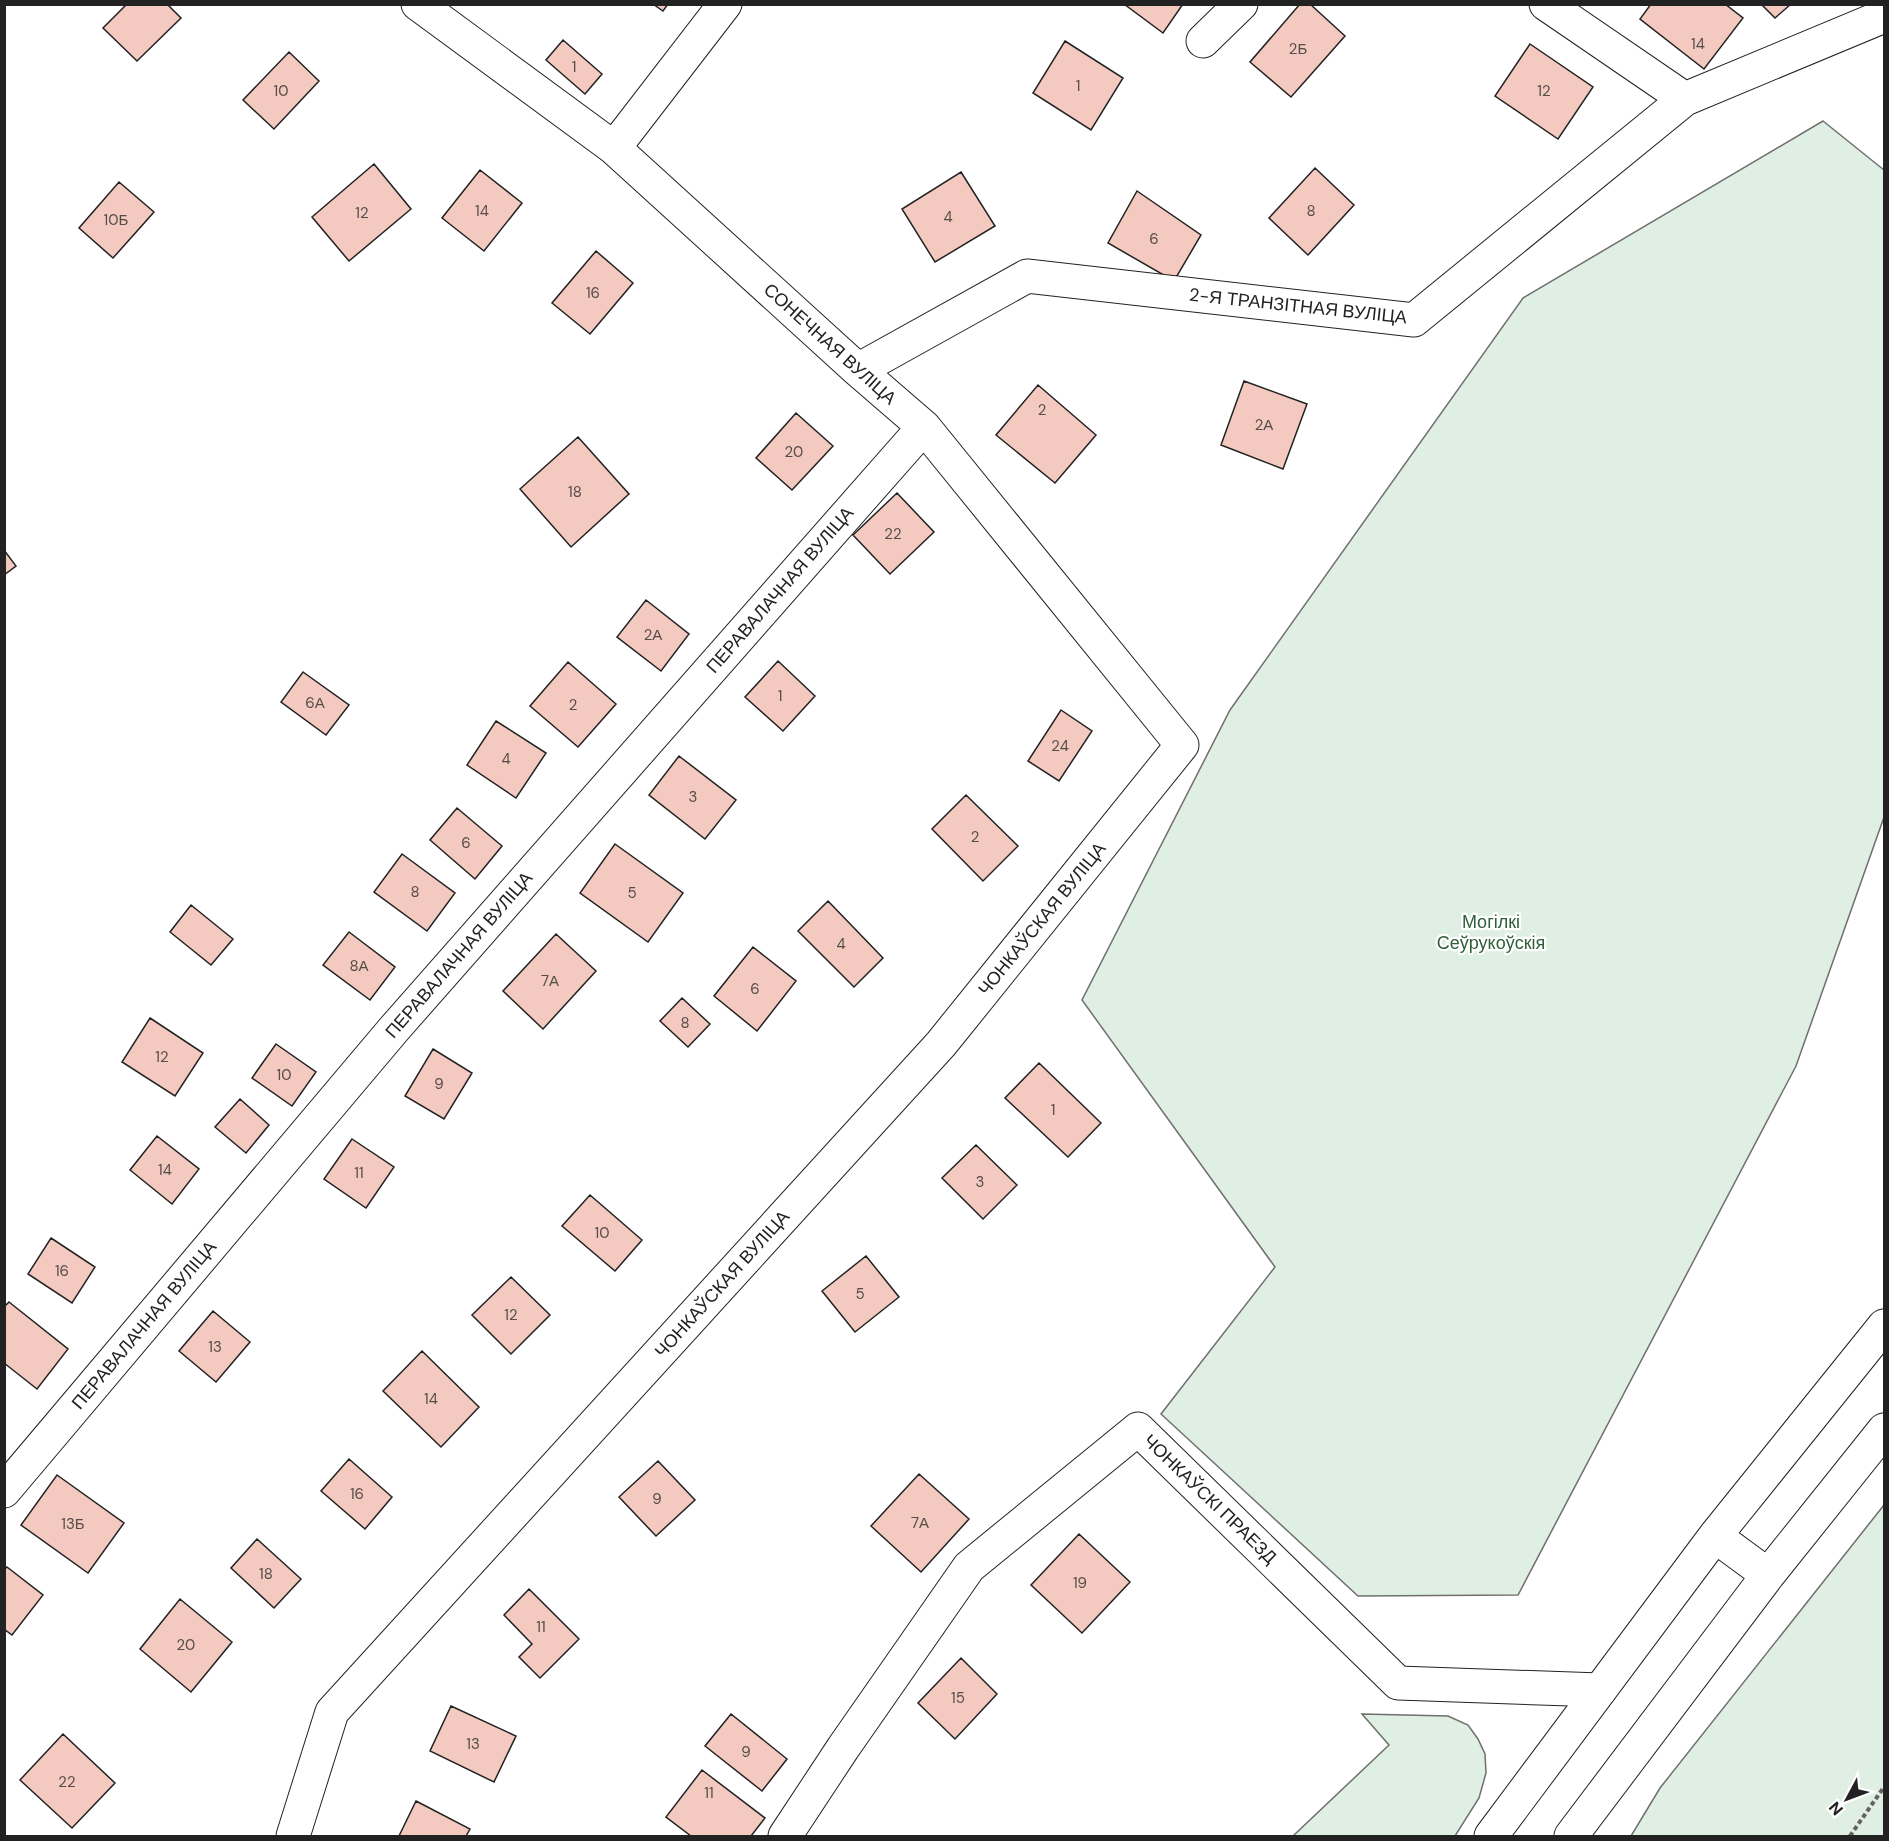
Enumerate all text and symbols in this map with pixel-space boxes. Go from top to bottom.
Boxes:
house number: 14 [1691,34,1705,54]
house number: 2Б [1289,39,1307,59]
house number: 1 [572,57,576,77]
house number: 1 [1076,76,1080,96]
house number: 10 [274,81,288,101]
house number: 12 [1537,81,1551,101]
house number: 14 [475,201,489,221]
house number: 8 [1306,201,1316,221]
house number: 12 [355,203,369,223]
house number: 4 [943,207,953,227]
house number: 10Б [104,210,129,230]
house number: 6 [1149,229,1159,249]
street label: СОНЕЧНАЯ ВУЛІЦА [759,278,901,410]
house number: 16 [586,283,600,303]
street label: 2-Я ТРАНЗІТНАЯ ВУЛІЦА [1188,283,1408,329]
house number: 2 [1038,400,1046,420]
house number: 2А [1255,415,1273,435]
house number: 20 [785,442,803,462]
house number: 18 [568,482,582,502]
street label: ПЕРАВАЛАЧНАЯ ВУЛІЦА [701,502,859,678]
house number: 22 [884,524,902,544]
house number: 2А [644,625,662,645]
house number: 1 [778,686,782,706]
house number: 6А [305,693,325,713]
house number: 2 [569,695,577,715]
house number: 24 [1051,736,1069,756]
house number: 4 [501,749,511,769]
house number: 3 [689,787,697,807]
house number: 2 [971,827,979,847]
house number: 6 [461,833,471,853]
street label: ЧОНКАЎСКАЯ ВУЛІЦА [973,837,1111,1001]
street label: ПЕРАВАЛАЧНАЯ ВУЛІЦА [380,867,538,1043]
house number: 8 [410,882,420,902]
house number: 5 [627,883,637,903]
park label: Могілкі Сеўрукоўскія [1437,910,1545,955]
house number: 4 [836,934,846,954]
house number: 8А [349,956,369,976]
house number: 7А [541,971,559,991]
house number: 6 [750,979,760,999]
house number: 8 [680,1013,690,1033]
house number: 12 [155,1047,169,1067]
house number: 10 [277,1065,291,1085]
house number: 9 [434,1074,444,1094]
house number: 1 [1051,1100,1055,1120]
house number: 14 [158,1160,172,1180]
house number: 11 [354,1163,364,1183]
house number: 3 [976,1172,984,1192]
street label: ЧОНКАЎСКАЯ ВУЛІЦА [649,1205,795,1363]
house number: 10 [595,1223,609,1243]
street label: ПЕРАВАЛАЧНАЯ ВУЛІЦА [66,1236,222,1414]
house number: 16 [55,1261,69,1281]
house number: 5 [855,1284,865,1304]
house number: 12 [504,1305,518,1325]
house number: 13 [208,1337,222,1357]
house number: 14 [424,1389,438,1409]
street label: ЧОНКАЎСКІ ПРАЕЗД [1138,1429,1282,1569]
house number: 16 [350,1484,364,1504]
house number: 9 [652,1489,662,1509]
house number: 7А [911,1513,929,1533]
house number: 13Б [61,1514,85,1534]
house number: 18 [259,1564,273,1584]
house number: 19 [1073,1573,1087,1593]
house number: 11 [536,1617,546,1637]
house number: 20 [177,1635,195,1655]
house number: 15 [951,1688,965,1708]
house number: 13 [466,1734,480,1754]
house number: 9 [741,1742,751,1762]
north arrow [1817,1769,1877,1829]
house number: 22 [58,1772,76,1792]
house number: 11 [704,1783,714,1803]
text: N [1824,1797,1848,1820]

